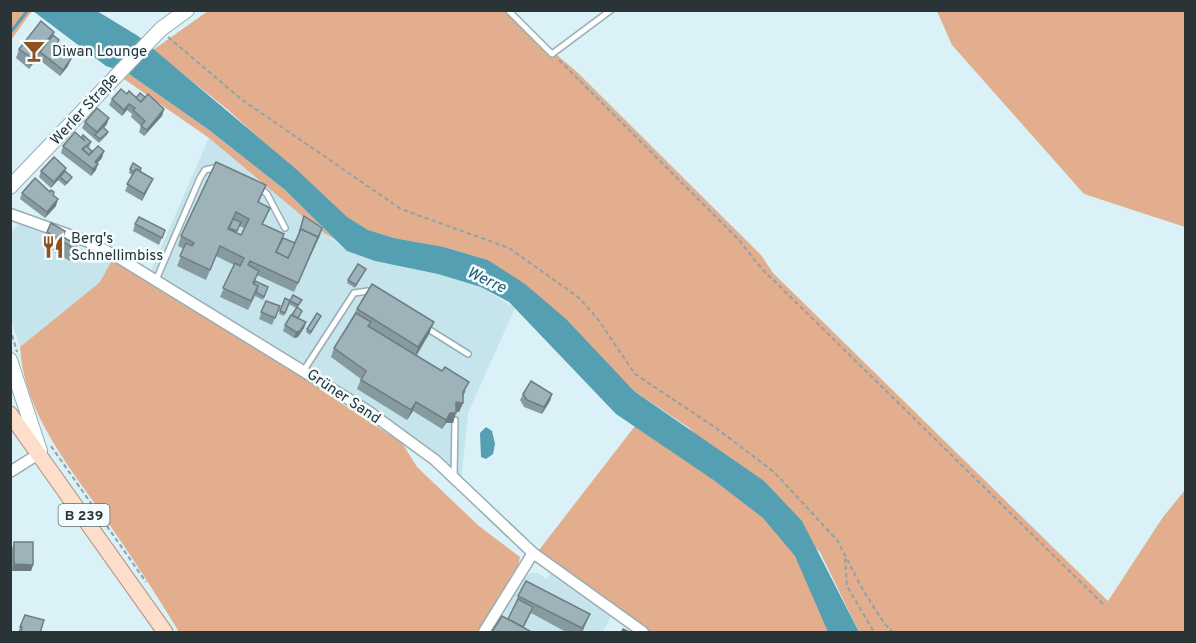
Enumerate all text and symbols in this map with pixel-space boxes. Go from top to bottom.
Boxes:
bar icon: Diwan Lounge [21,38,47,64]
place label: Diwan Lounge [52,43,147,62]
street label: Werler Straße [47,70,123,150]
place label: Berg's Schnellimbiss [71,230,163,266]
restaurant icon: Berg's Schnellimbiss [40,234,66,260]
water label: Werre [463,263,510,299]
street label: Grüner Sand [303,366,384,429]
road number: B 239 [58,504,110,526]

